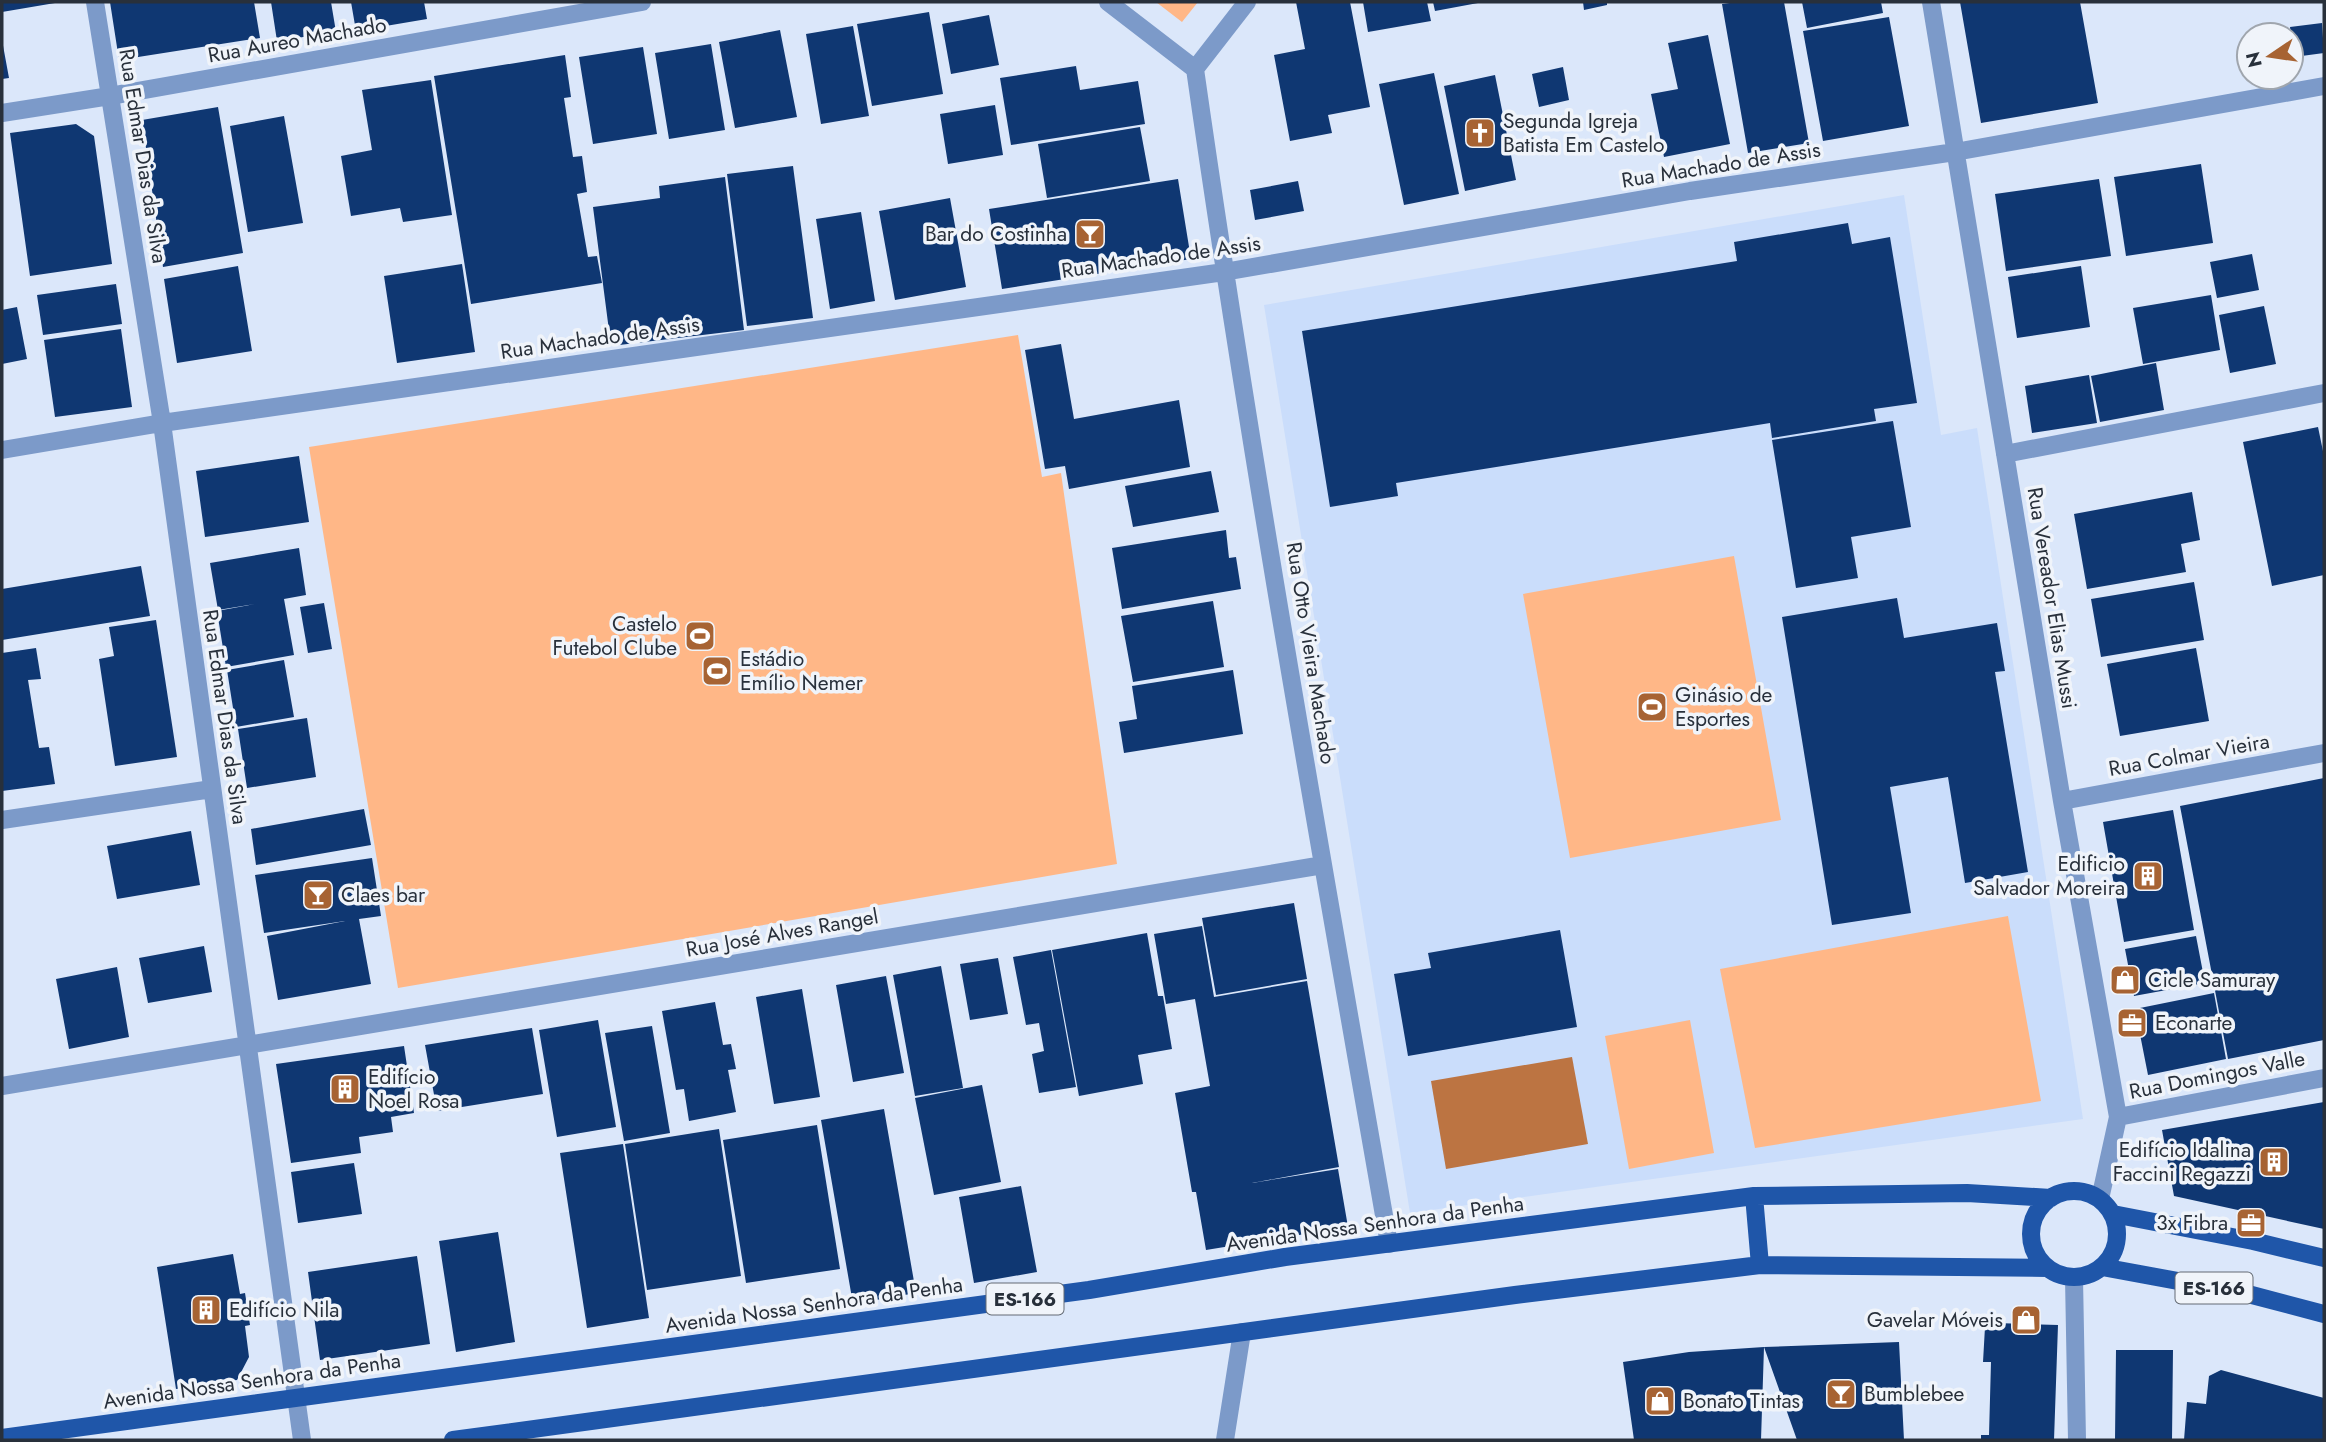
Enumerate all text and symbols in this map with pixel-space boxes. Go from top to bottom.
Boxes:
street label: Rua Aureo Machado [205,10,389,70]
north arrow [2235,21,2305,91]
street label: Rua Edmar Dias da Silva [111,47,175,265]
text: N [2239,49,2269,70]
place label: Segunda Igreja Batista Em Castelo [1503,106,1665,160]
church icon: Segunda Igreja Batista Em Castelo [1463,116,1497,150]
street label: Rua Machado de Assis [1619,134,1823,196]
bar icon: Bar do Costinha [1073,217,1107,251]
place label: Bar do Costinha [925,219,1067,249]
street label: Rua Machado de Assis [1059,228,1263,286]
street label: Rua Machado de Assis [498,309,702,367]
street label: Rua Vereador Elias Mussi [2020,485,2084,711]
street label: Rua Otto Vieira Machado [1279,540,1343,766]
street label: Rua Edmar Dias da Silva [195,608,255,826]
place label: Castelo Futebol Clube [552,609,677,663]
sports icon: Castelo Futebol Clube [683,619,717,653]
place label: Estádio Emílio Nemer [740,644,864,698]
sports icon: Estádio Emílio Nemer [700,654,734,688]
place label: Ginásio de Esportes [1675,680,1773,734]
sports icon: Ginásio de Esportes [1635,690,1669,724]
street label: Rua Colmar Vieira [2106,726,2272,784]
place label: Edificio Salvador Moreira [1973,849,2125,903]
building icon: Edificio Salvador Moreira [2131,859,2165,893]
bar icon: Claes bar [301,878,335,912]
place label: Claes bar [341,880,426,910]
street label: Rua José Alves Rangel [683,901,881,965]
shop icon: Cicle Samuray [2108,963,2142,997]
place label: Cicle Samuray [2148,965,2276,995]
office icon: Econarte [2115,1006,2149,1040]
place label: Econarte [2155,1008,2232,1038]
street label: Rua Domingos Valle [2127,1043,2308,1107]
place label: Edifício Noel Rosa [368,1062,459,1116]
building icon: Edifício Noel Rosa [328,1072,362,1106]
place label: Edifício Idalina Faccini Regazzi [2113,1135,2251,1189]
building icon: Edifício Idalina Faccini Regazzi [2257,1145,2291,1179]
street label: Avenida Nossa Senhora da Penha [1224,1188,1526,1260]
office icon: 3x Fibra [2234,1206,2268,1240]
place label: 3x Fibra [2156,1208,2228,1238]
street label: Avenida Nossa Senhora da Penha [663,1269,965,1341]
road number: ES-166 [2176,1272,2252,1304]
road number: ES-166 [986,1284,1064,1315]
building icon: Edifício Nila [189,1293,223,1327]
place label: Edifício Nila [229,1295,339,1325]
shop icon: Gavelar Móveis [2009,1303,2043,1337]
place label: Gavelar Móveis [1867,1305,2003,1335]
street label: Avenida Nossa Senhora da Penha [101,1345,403,1417]
bar icon: Bumblebee [1824,1377,1858,1411]
place label: Bumblebee [1864,1379,1965,1409]
shop icon: Bonato Tintas [1643,1384,1677,1418]
place label: Bonato Tintas [1683,1386,1800,1416]

